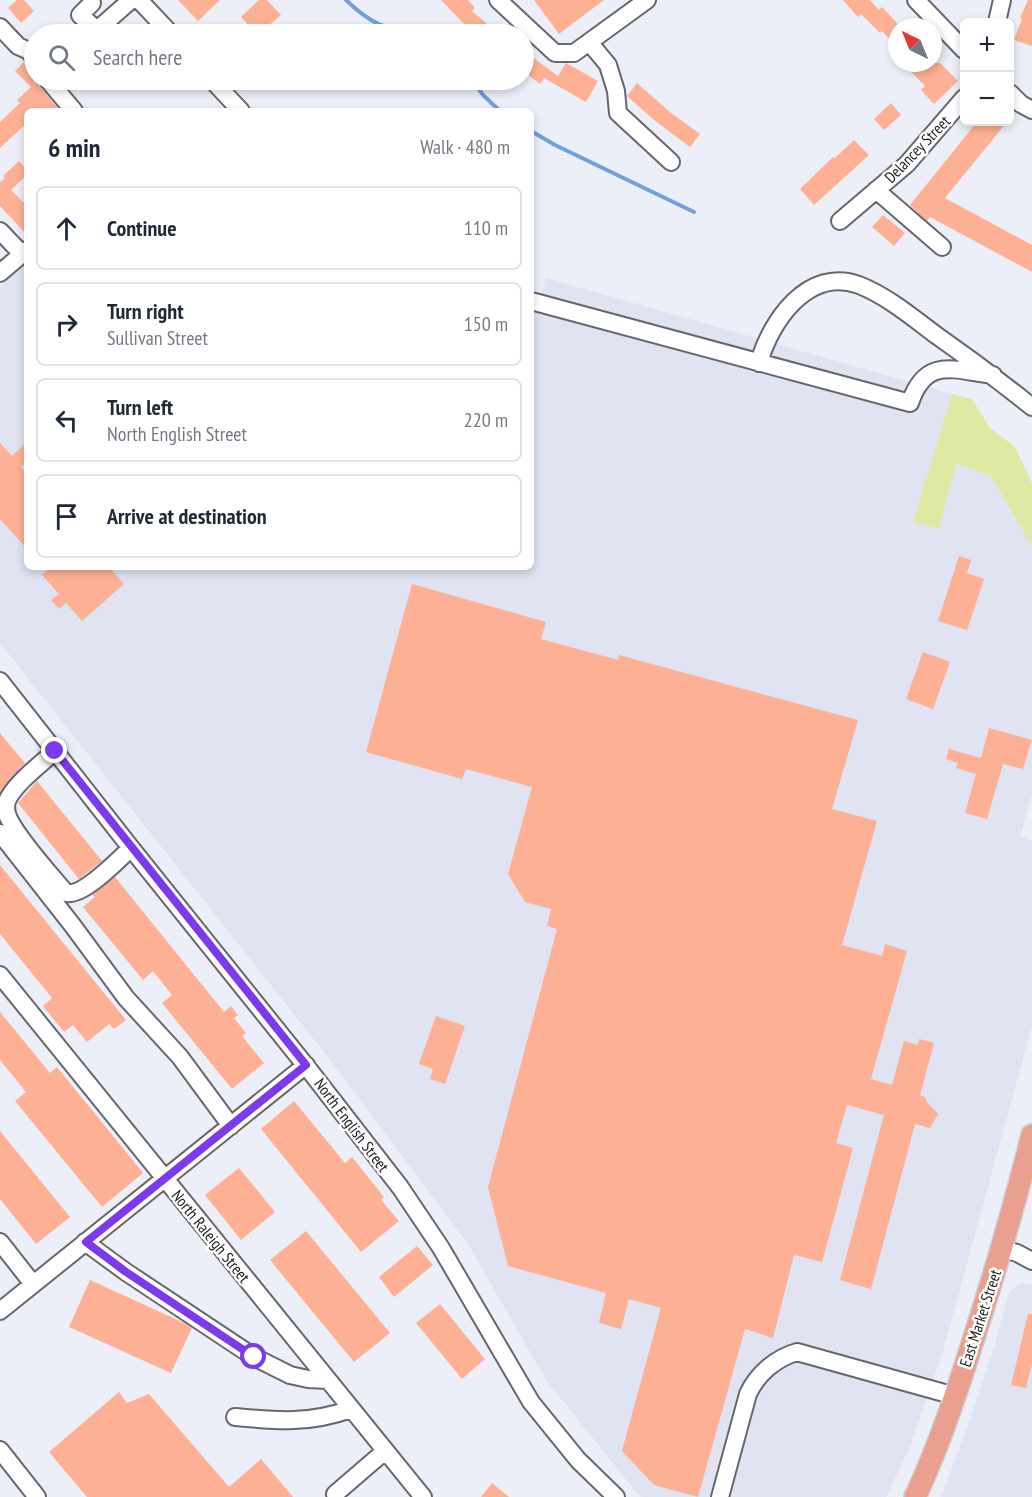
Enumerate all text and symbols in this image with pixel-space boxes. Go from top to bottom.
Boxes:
north arrow [888,18,942,72]
map controls [960,18,1014,126]
button: + [960,18,1014,72]
search box [24,24,534,90]
icon: search [45,41,78,74]
text: Search here [93,43,182,71]
button: − [960,72,1014,126]
street label: Delancey Street [880,111,954,187]
text: 6 min [48,131,101,164]
text: Walk · 480 m [420,134,510,160]
icon: ahead [50,212,83,245]
text: Continue [107,214,177,242]
text: 110 m [464,215,508,241]
text: Turn right [107,297,184,325]
icon: right [50,308,83,341]
text: 150 m [464,311,508,337]
text: Sullivan Street [107,325,208,351]
text: Turn left [107,393,173,421]
icon: left [50,404,83,437]
text: 220 m [464,407,508,433]
text: North English Street [107,421,247,447]
icon: arrive [50,500,83,533]
text: Arrive at destination [107,502,267,530]
route end [41,737,67,763]
street label: North English Street [310,1074,394,1176]
street label: North Raleigh Street [168,1186,255,1287]
street label: East Market Street [955,1266,1005,1369]
route start [240,1343,266,1369]

